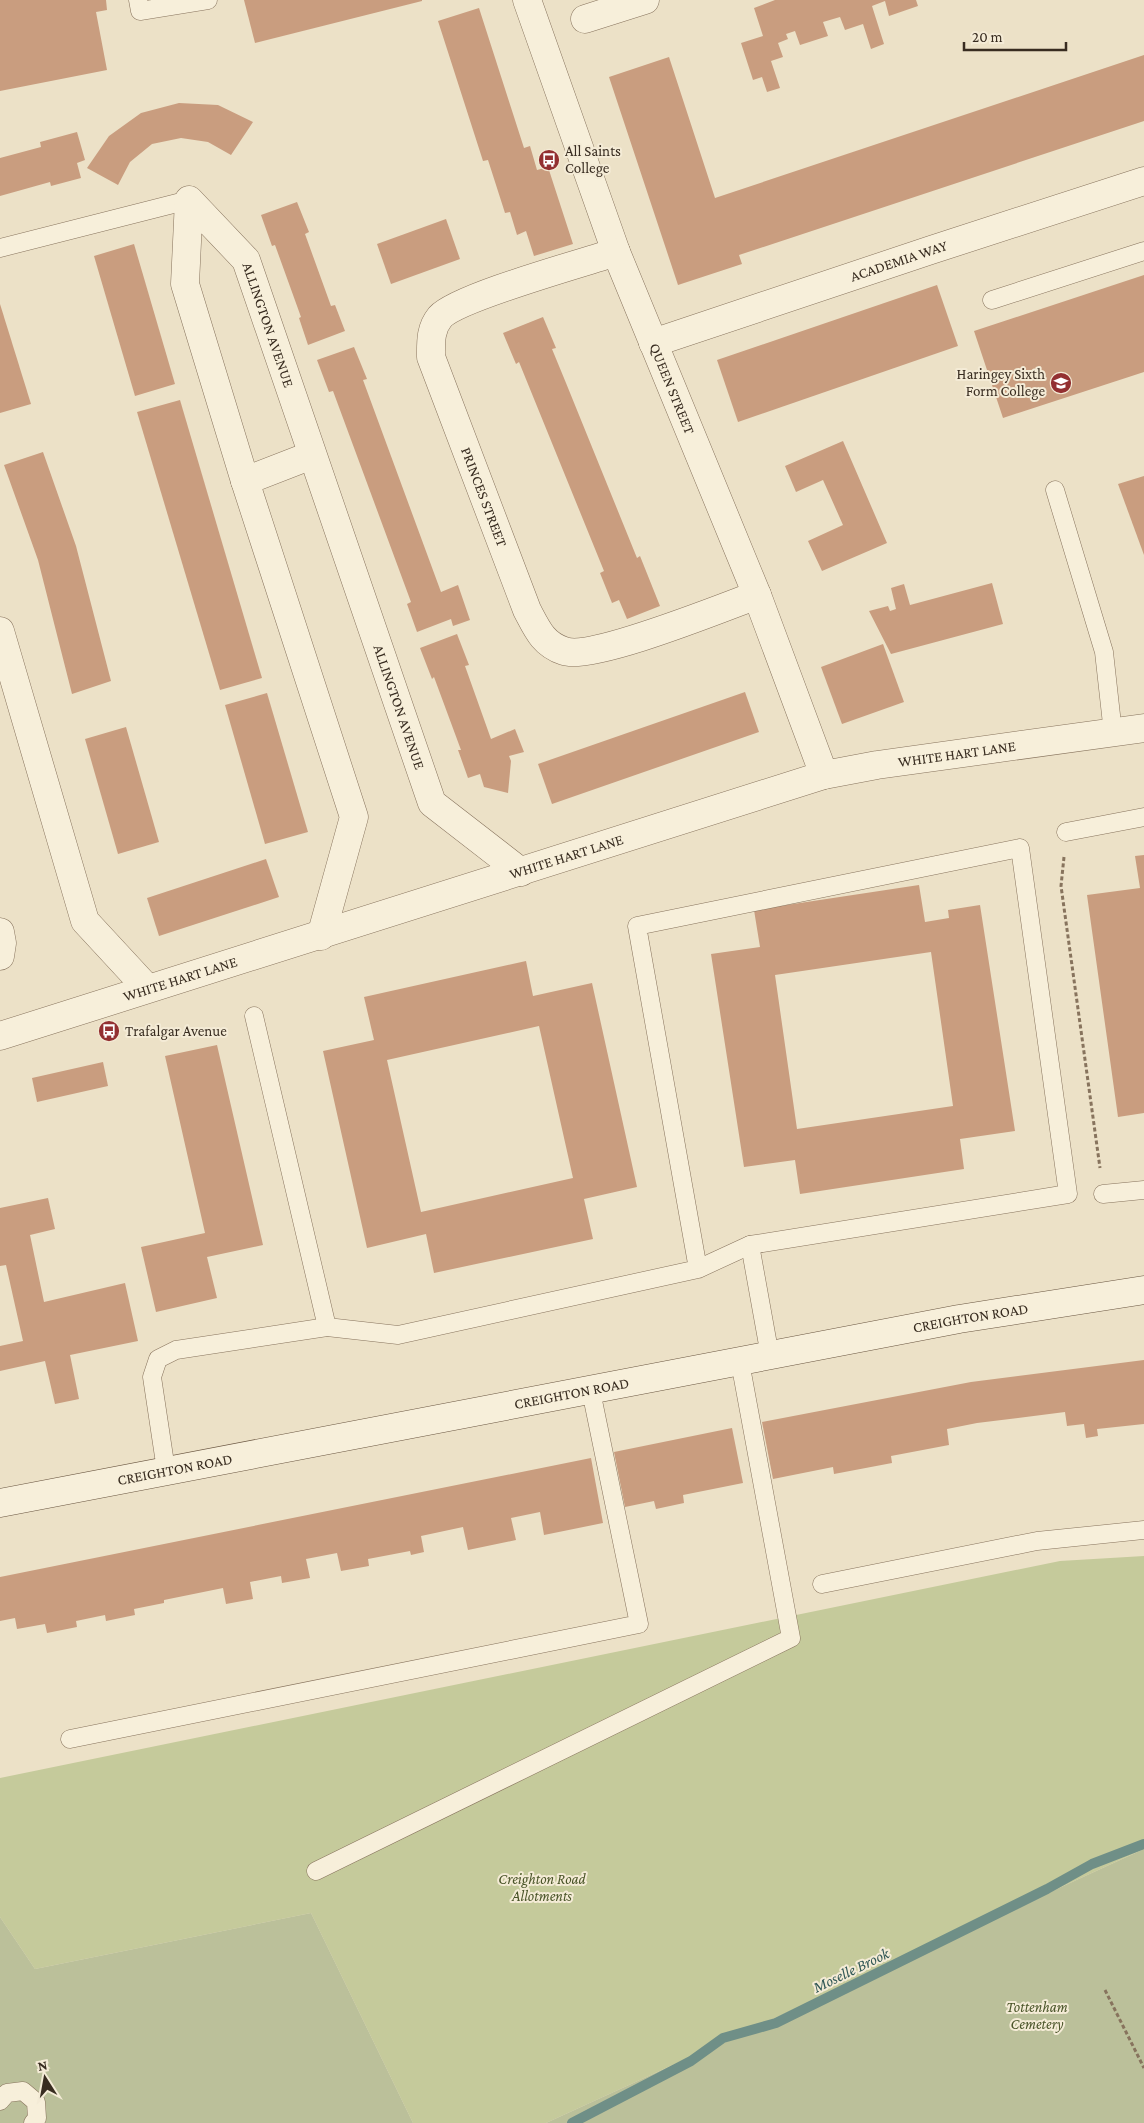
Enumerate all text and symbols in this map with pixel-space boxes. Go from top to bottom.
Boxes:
scale bar [964,20,1066,52]
text: 20 m [972,29,1003,45]
place label: All Saints College [565,143,621,177]
bus stop icon: All Saints College [537,148,561,172]
street label: ACADEMIA WAY [848,237,949,284]
street label: ALLINGTON AVENUE [239,260,297,389]
street label: QUEEN STREET [646,341,698,436]
place label: Haringey Sixth Form College [957,366,1045,400]
school or university icon: Haringey Sixth Form College [1049,371,1073,395]
street label: PRINCES STREET [458,445,510,549]
street label: ALLINGTON AVENUE [370,642,428,772]
street label: WHITE HART LANE [897,738,1017,770]
street label: WHITE HART LANE [507,831,625,882]
street label: WHITE HART LANE [121,953,239,1004]
bus stop icon: Trafalgar Avenue [97,1019,121,1043]
place label: Trafalgar Avenue [125,1023,227,1040]
street label: CREIGHTON ROAD [912,1300,1029,1336]
street label: CREIGHTON ROAD [513,1374,630,1412]
street label: CREIGHTON ROAD [116,1451,234,1488]
park label: Creighton Road Allotments [498,1871,587,1904]
water label: Moselle Brook [809,1944,893,1996]
park label: Tottenham Cemetery [1006,1999,1068,2033]
north arrow [20,2053,70,2103]
text: N [36,2056,49,2074]

